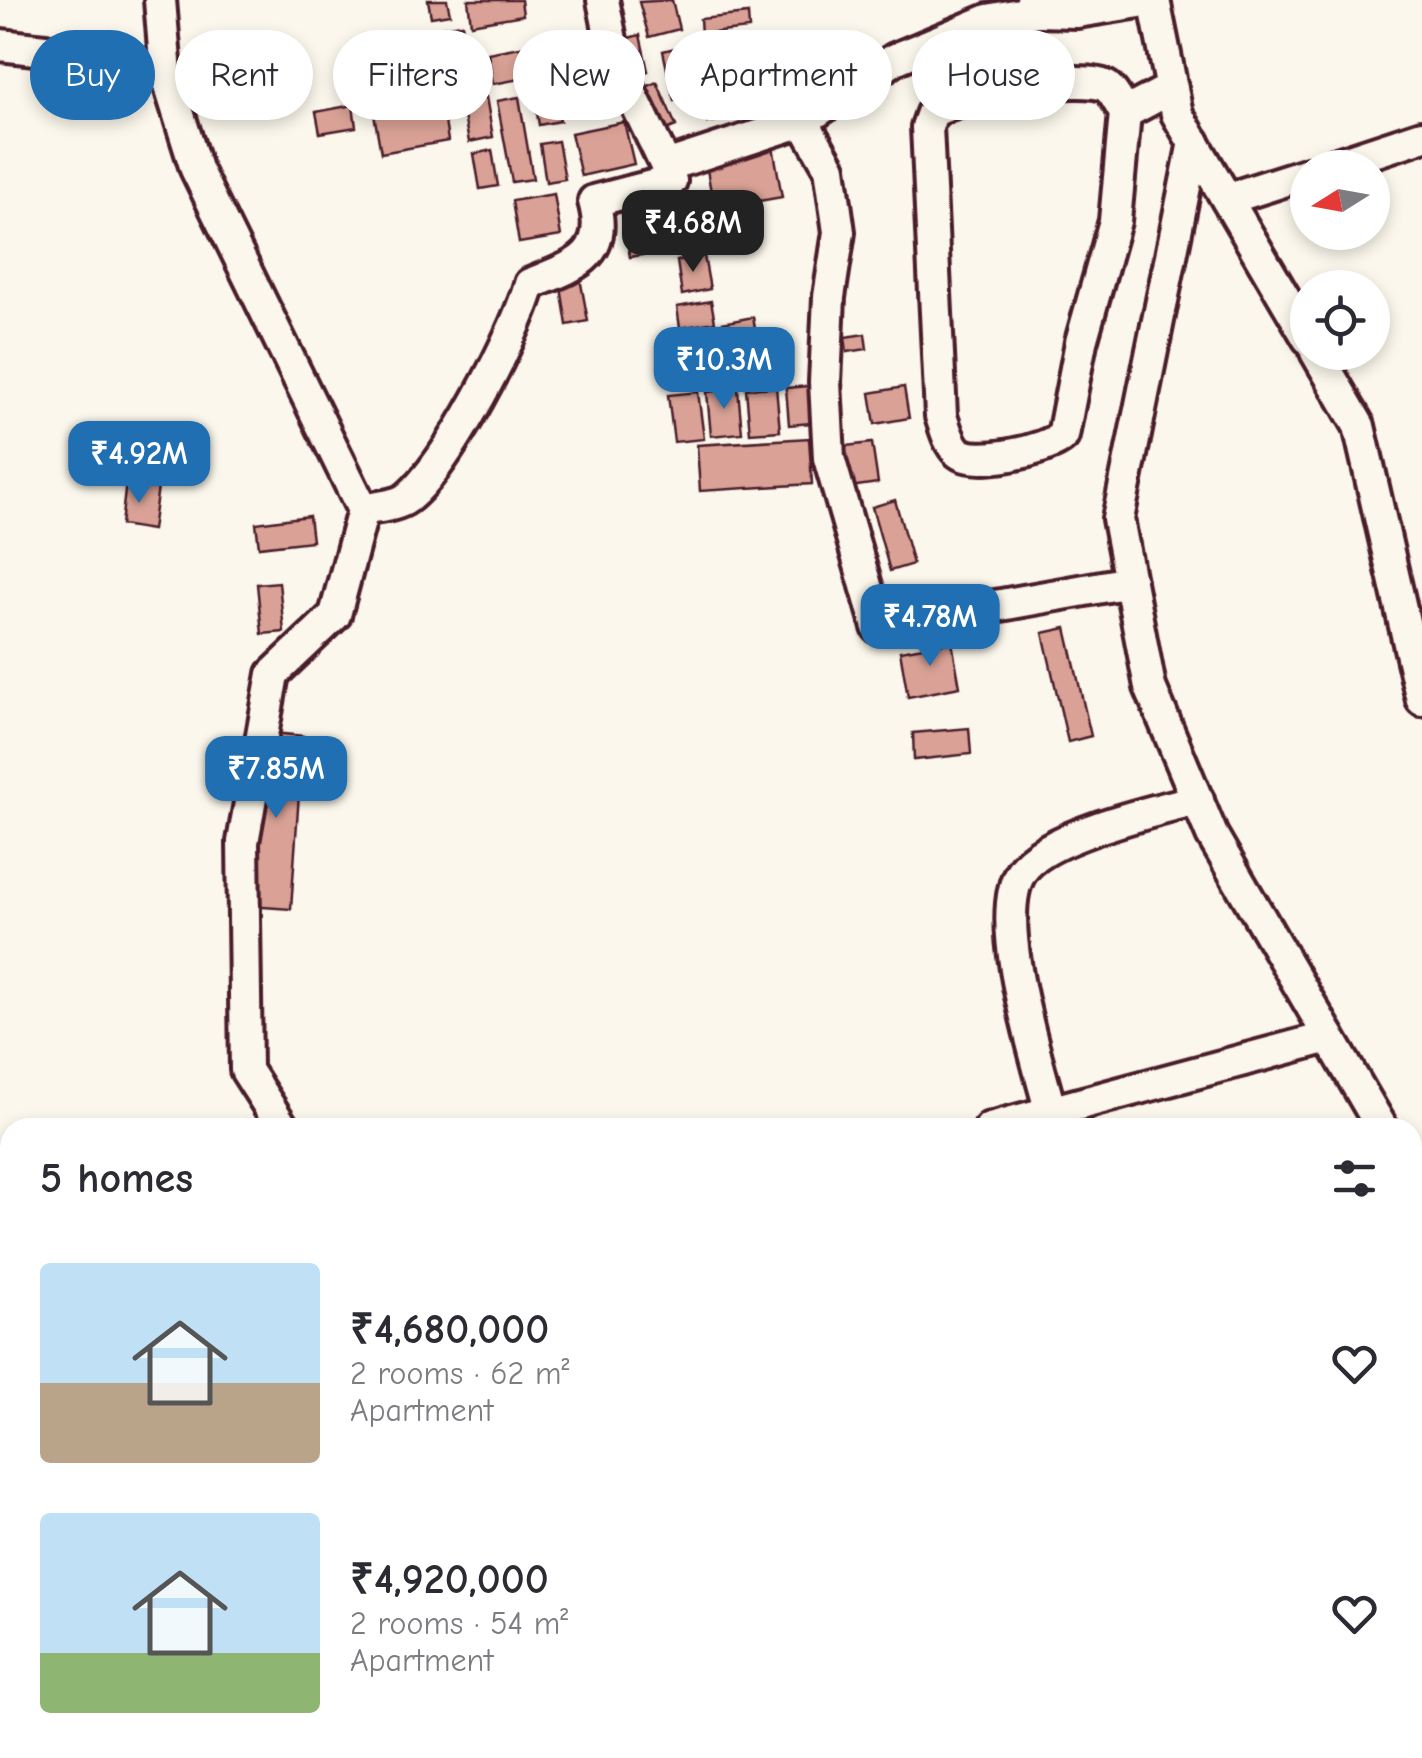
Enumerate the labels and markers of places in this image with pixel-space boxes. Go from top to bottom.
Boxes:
pin: ₹4.68M [612,190,774,275]
pin: ₹10.3M [643,327,805,412]
pin: ₹4.92M [58,421,220,506]
pin: ₹4.78M [849,584,1011,669]
pin: ₹7.85M [195,736,357,821]

